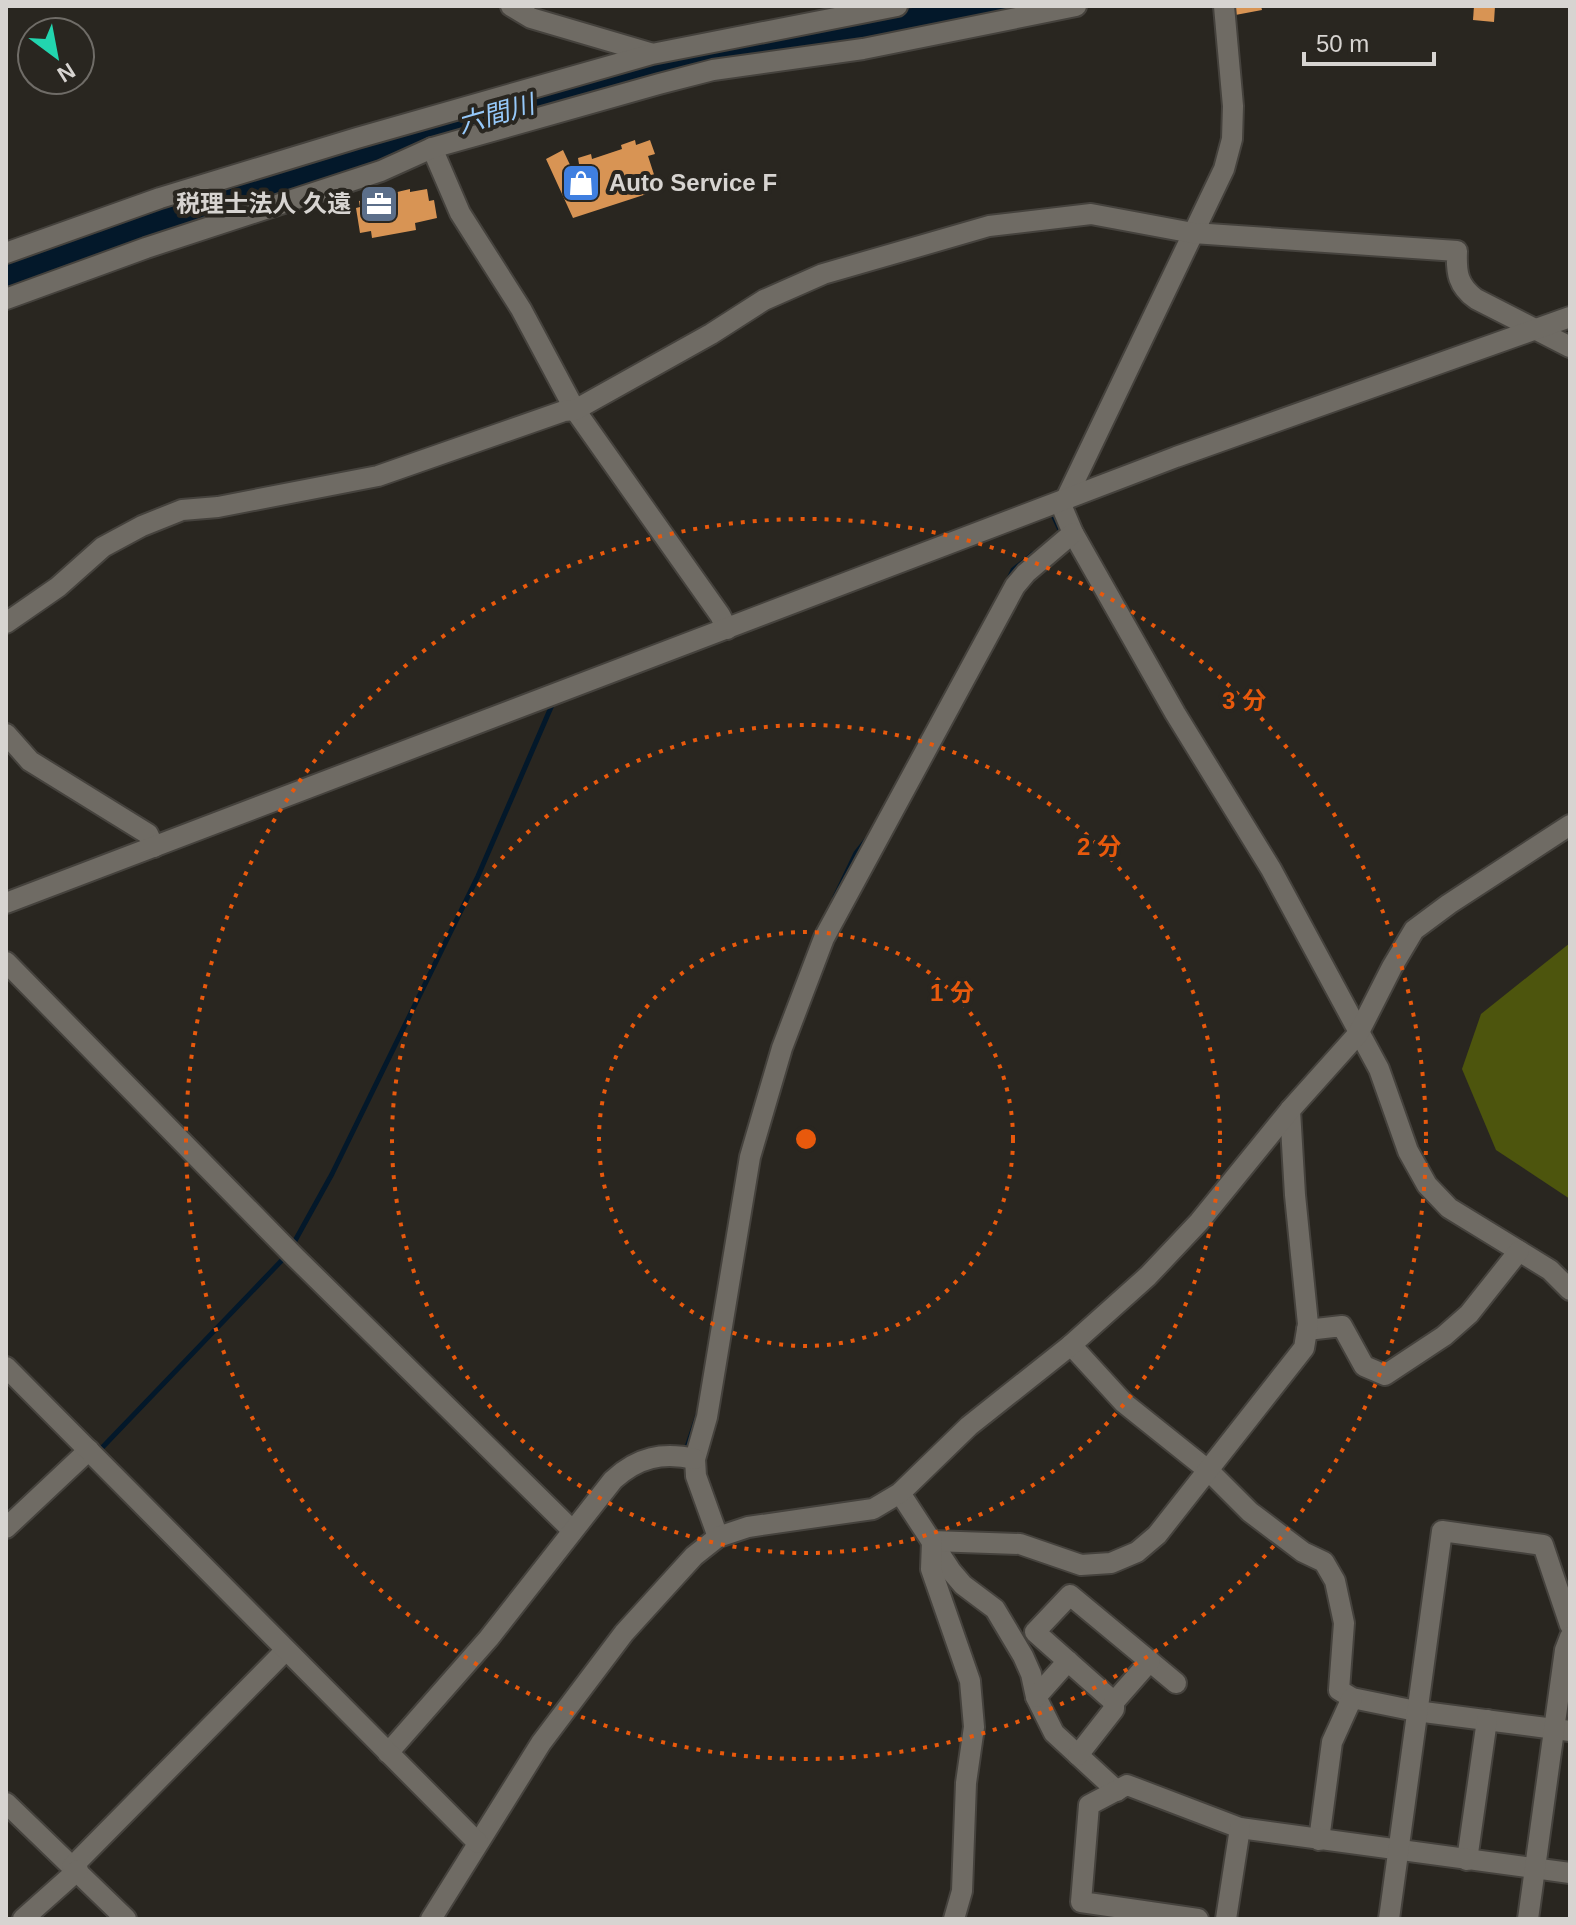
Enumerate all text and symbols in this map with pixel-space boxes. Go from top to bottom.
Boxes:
north arrow [16,16,96,96]
scale bar [1304,16,1434,66]
text: 50 m [1316,30,1369,57]
text: N [53,58,80,87]
water label: 六間川 [454,88,541,139]
shop icon: Auto Service F [560,162,602,204]
place label: Auto Service F [609,169,777,196]
office icon: 税理士法人 久遠 [358,183,400,225]
place label: 税理士法人 久遠 [176,190,351,217]
text: 3 分 [1222,687,1266,714]
text: 2 分 [1077,833,1121,860]
text: 1 分 [930,979,974,1006]
centre of rings [792,1125,820,1153]

